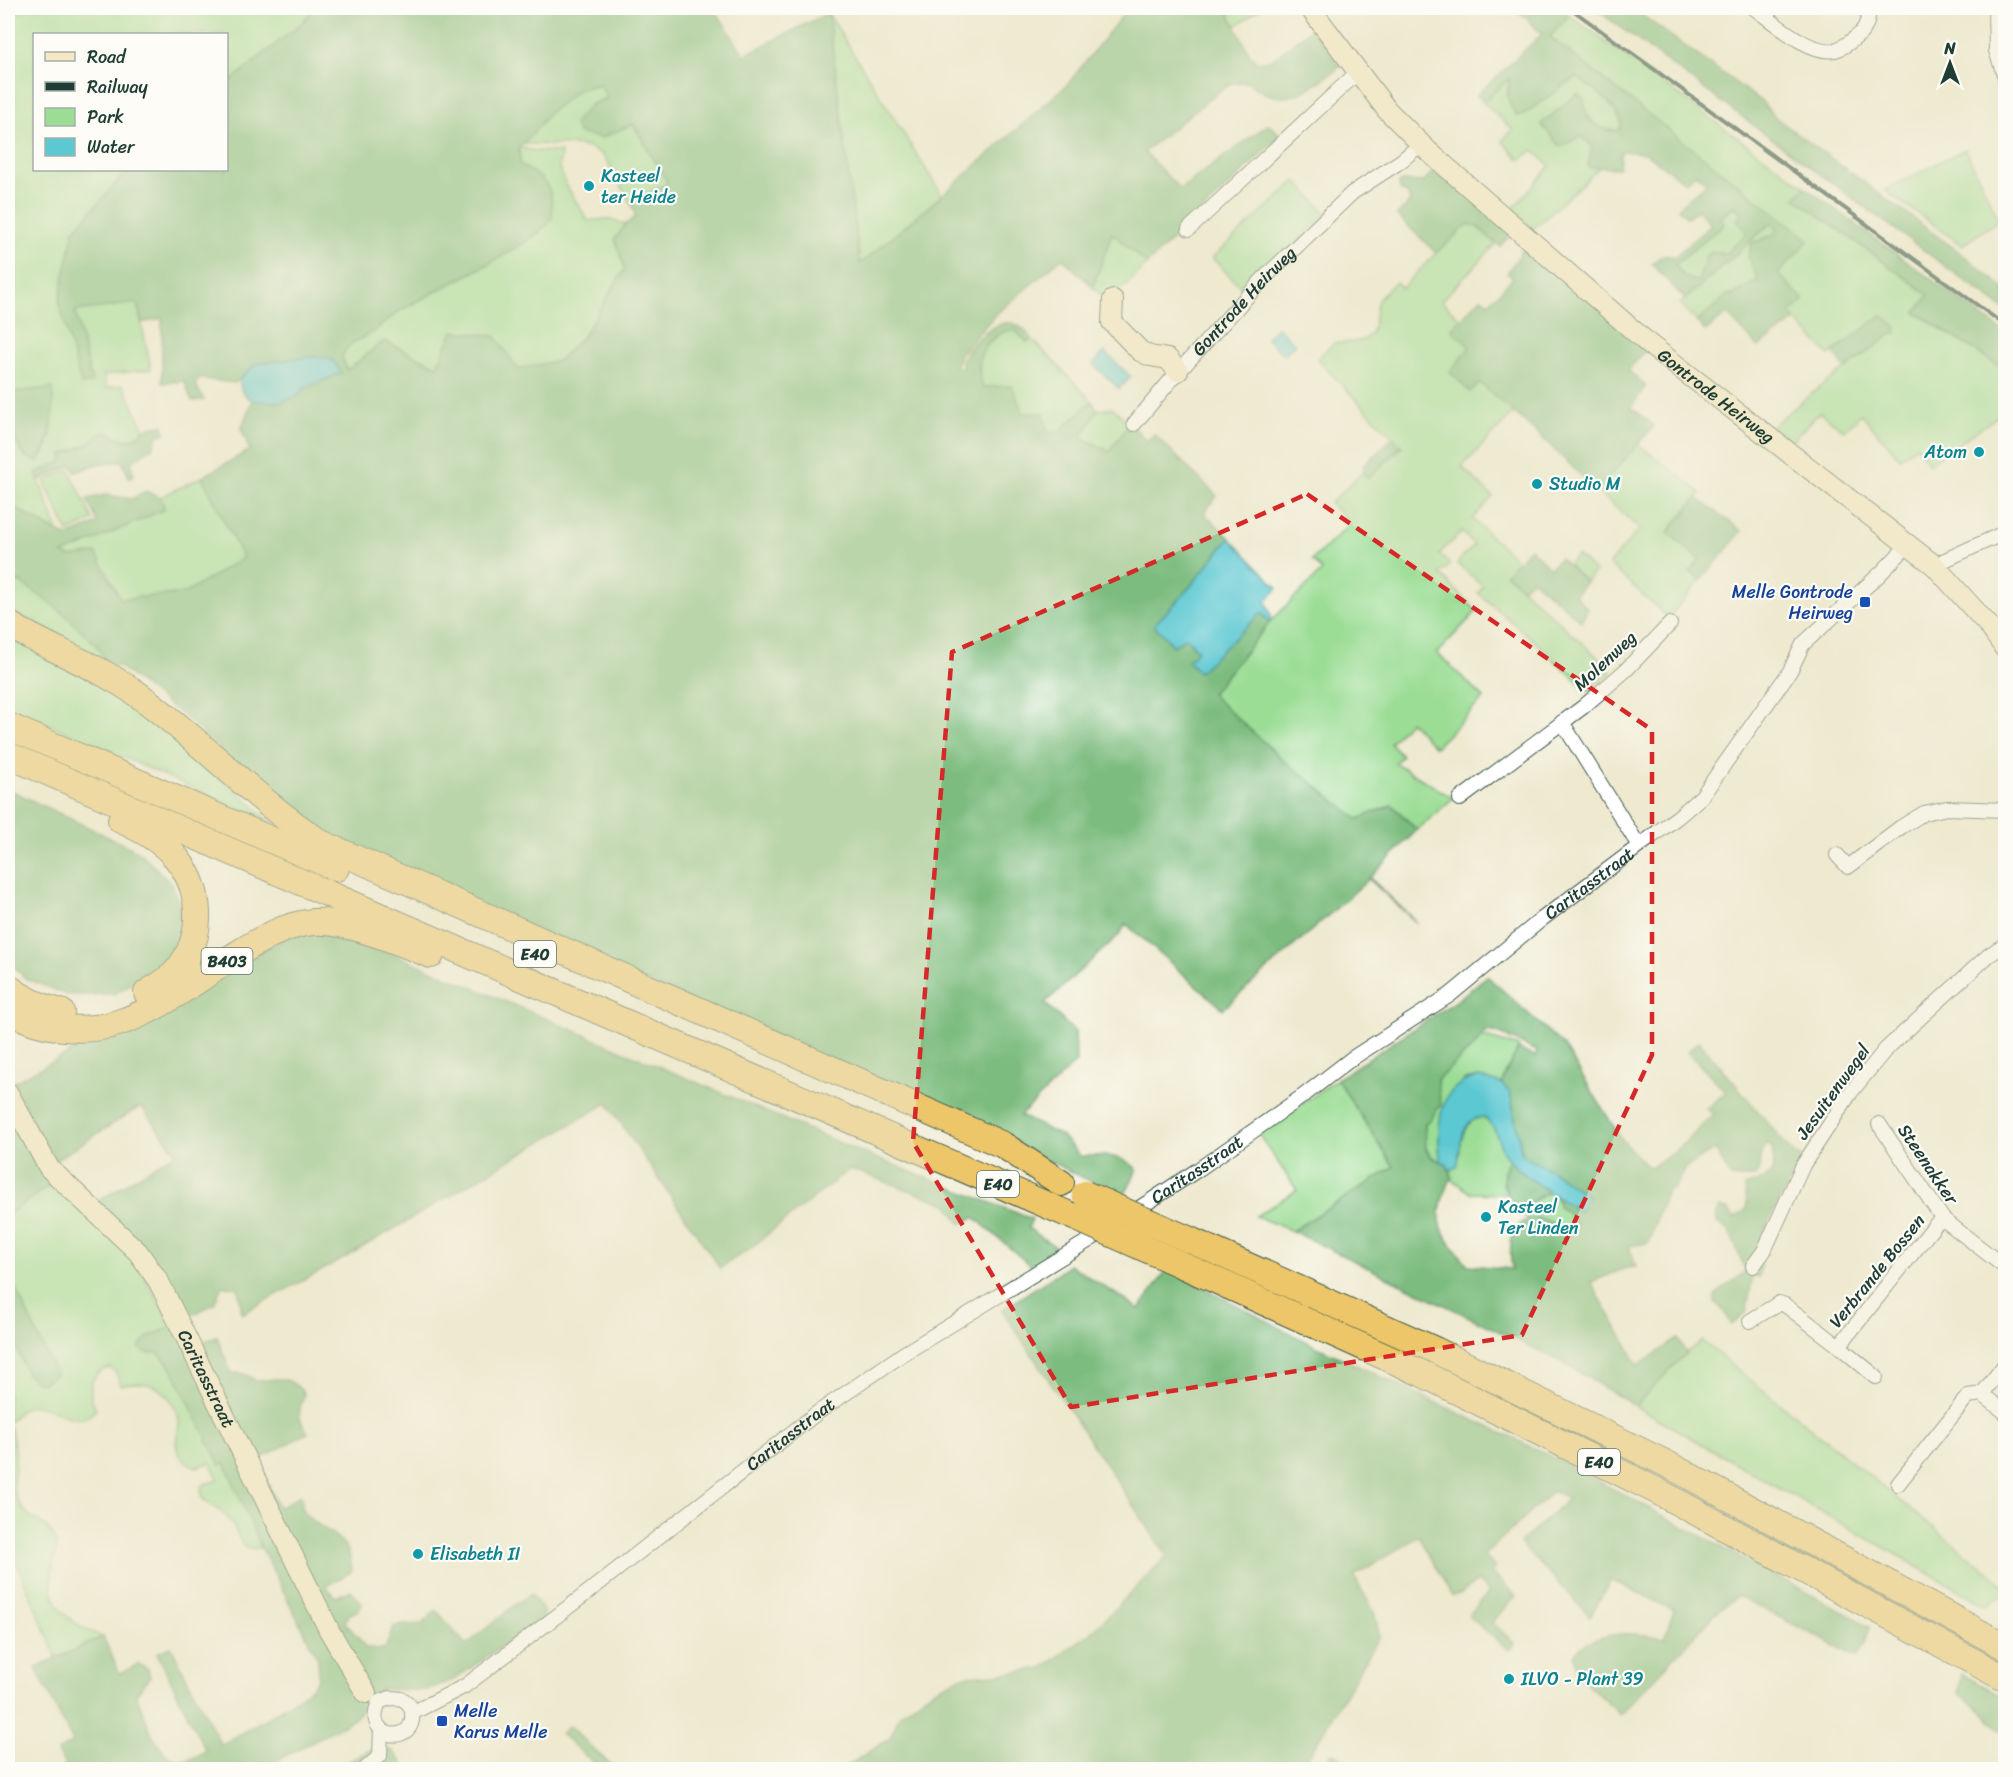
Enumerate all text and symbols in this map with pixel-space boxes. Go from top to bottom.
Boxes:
legend [33,33,228,171]
north arrow [1920,33,1980,93]
text: N [1943,34,1956,63]
text: Road [87,41,127,73]
text: Railway [87,71,149,103]
text: Park [87,101,124,133]
text: Water [87,131,136,163]
place label: Kasteel ter Heide [601,160,676,213]
marker: Kasteel ter Heide [582,179,596,193]
street label: Gontrode Heirweg [1184,238,1304,364]
street label: Gontrode Heirweg [1650,340,1782,452]
place label: Atom [1923,436,1967,468]
marker: Atom [1972,445,1986,459]
place label: Studio M [1549,468,1621,500]
marker: Studio M [1530,477,1544,491]
place label: Melle Gontrode Heirweg [1732,576,1853,629]
marker: Melle Gontrode Heirweg [1858,595,1872,609]
street label: Molenweg [1566,623,1644,699]
street label: Caritasstraat [1537,839,1642,928]
road number: E40 [514,941,556,967]
road number: B403 [202,948,252,974]
street label: Jesuitenwegel [1787,1037,1879,1148]
street label: Steenakker [1889,1117,1968,1212]
street label: Caritasstraat [1144,1126,1250,1213]
road number: E40 [977,1171,1019,1197]
place label: Kasteel Ter Linden [1498,1191,1579,1244]
street label: Verbrande Bossen [1821,1206,1934,1335]
marker: Kasteel Ter Linden [1479,1210,1493,1224]
street label: Caritasstraat [168,1324,244,1434]
street label: Caritasstraat [738,1389,842,1479]
road number: E40 [1578,1449,1620,1475]
place label: Elisabeth II [430,1538,521,1570]
marker: Elisabeth II [411,1547,425,1561]
place label: ILVO - Plant 39 [1520,1663,1644,1695]
marker: ILVO - Plant 39 [1502,1672,1516,1686]
place label: Melle Karus Melle [454,1695,548,1748]
marker: Melle Karus Melle [435,1714,449,1728]

